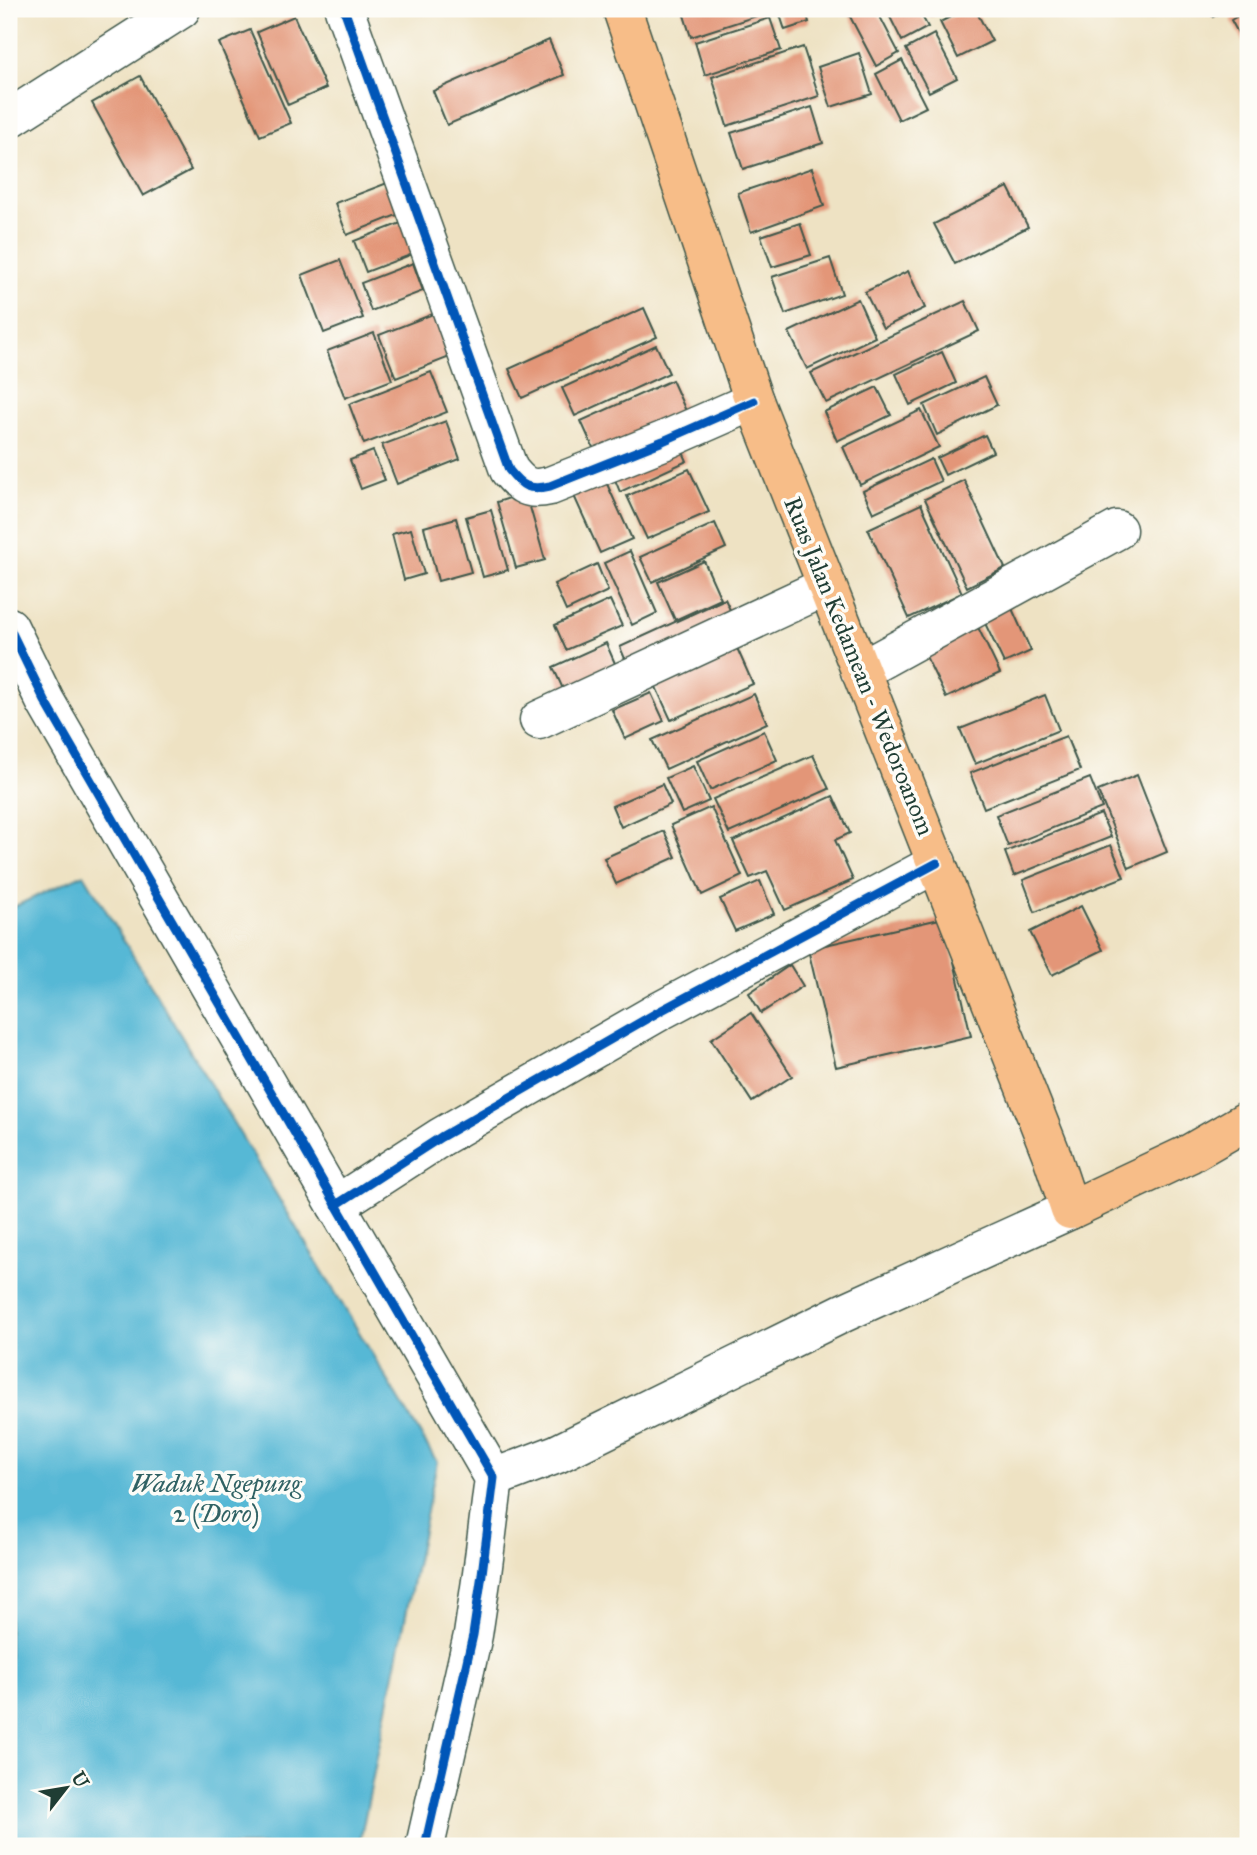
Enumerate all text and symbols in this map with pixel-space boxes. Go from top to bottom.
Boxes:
street label: Ruas Jalan Kedamean - Wedoroanom [777,492,941,840]
water label: Waduk Ngepung 2 (Doro) [131,1467,303,1529]
north arrow [32,1754,102,1824]
text: U [66,1767,94,1793]

